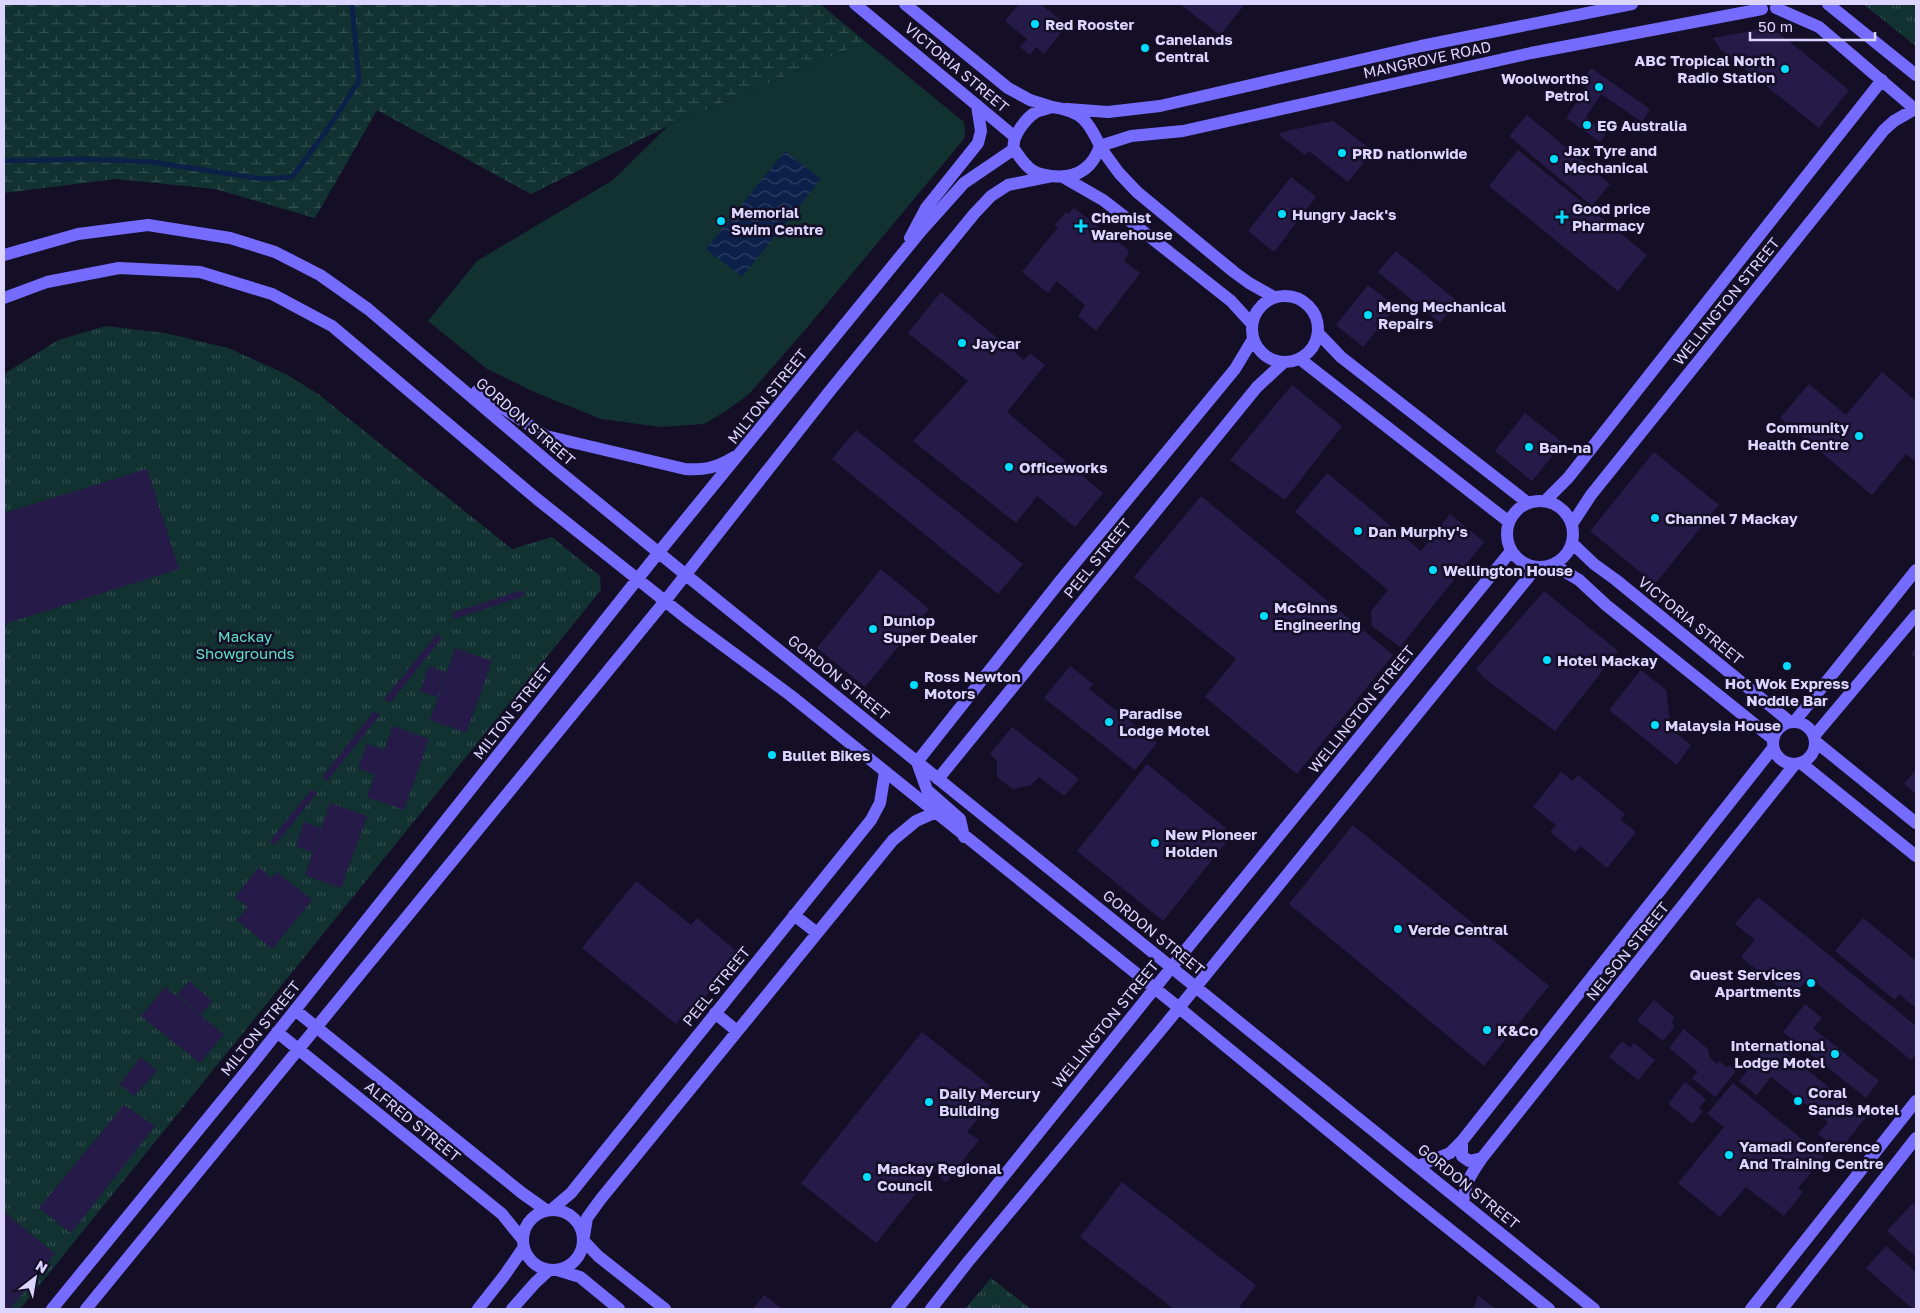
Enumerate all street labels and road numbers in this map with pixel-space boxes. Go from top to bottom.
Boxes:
street label: VICTORIA STREET [901,18,1013,116]
street label: MANGROVE ROAD [1361,37,1493,81]
street label: WELLINGTON STREET [1669,234,1783,368]
street label: MILTON STREET [723,345,811,447]
street label: GORDON STREET [473,373,579,469]
street label: PEEL STREET [1059,515,1135,601]
street label: VICTORIA STREET [1635,572,1747,668]
street label: GORDON STREET [785,631,893,723]
street label: WELLINGTON STREET [1304,642,1418,776]
street label: MILTON STREET [469,659,555,763]
street label: GORDON STREET [1100,886,1208,978]
street label: NELSON STREET [1582,898,1672,1004]
street label: PEEL STREET [678,943,754,1029]
street label: WELLINGTON STREET [1048,957,1162,1091]
street label: MILTON STREET [216,977,304,1079]
street label: ALFRED STREET [362,1077,464,1165]
street label: GORDON STREET [1415,1140,1523,1232]

